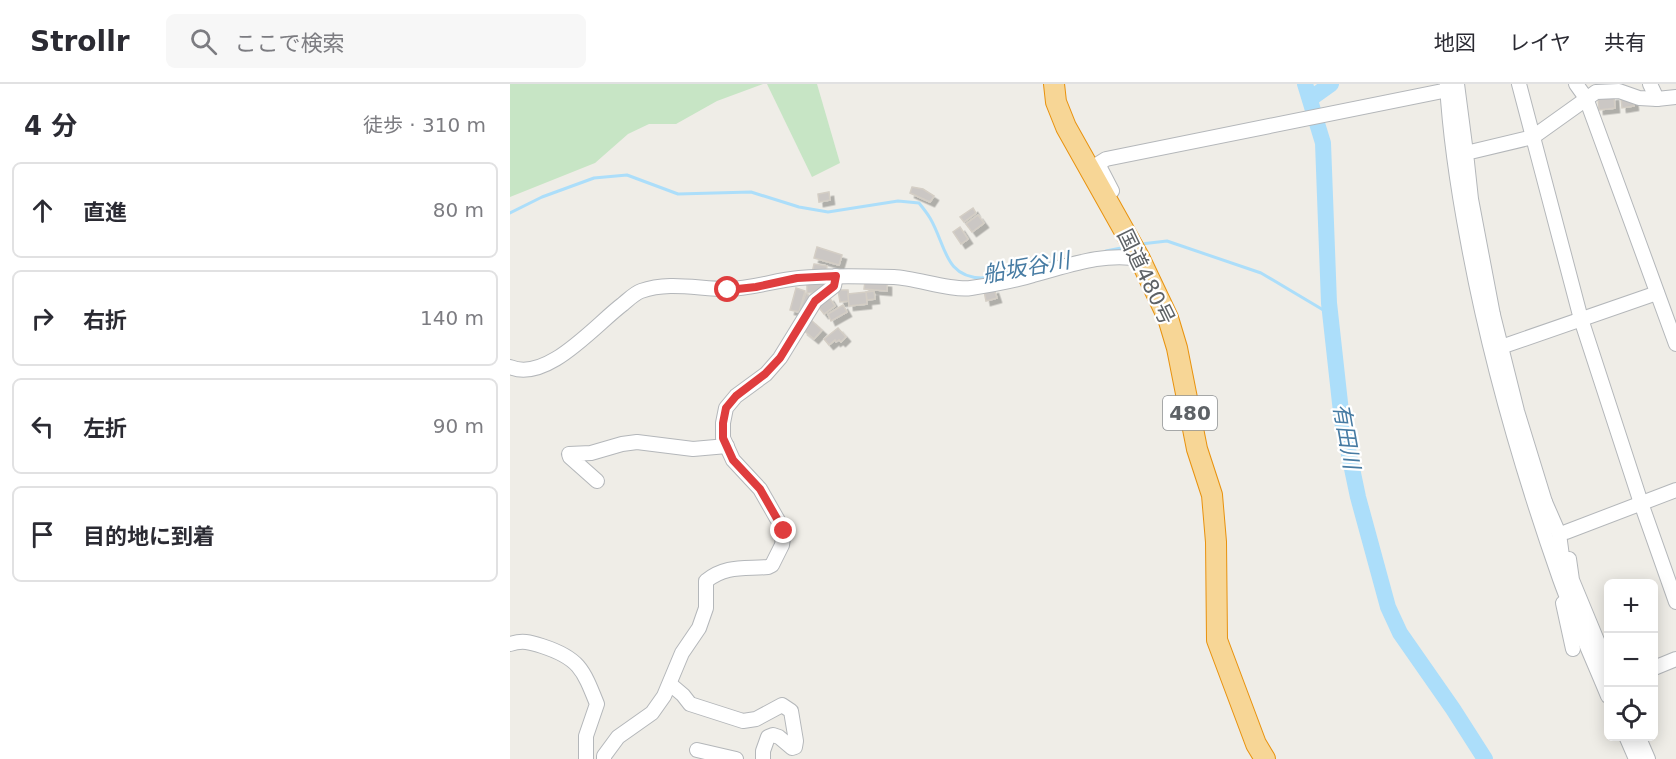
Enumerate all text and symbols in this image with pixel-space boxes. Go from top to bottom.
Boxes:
search box [166,14,586,68]
text: Strollr [30,25,130,58]
icon: search [187,25,220,58]
text: ここで検索 [235,31,345,56]
text: 地図 [1434,31,1476,55]
text: レイヤ [1509,31,1571,55]
text: 共有 [1604,31,1646,55]
text: 4 分 [24,111,77,141]
text: 徒歩 · 310 m [363,113,486,137]
icon: ahead [26,194,59,227]
text: 80 m [433,198,484,222]
text: 直進 [83,200,127,225]
street label: 国道480号 [1113,225,1179,329]
water label: 船坂谷川 [981,247,1074,287]
route start [714,276,740,302]
icon: right [26,302,59,335]
text: 140 m [420,306,484,330]
text: 右折 [83,308,127,333]
road number: 480 [1163,396,1217,430]
water label: 有田川 [1328,401,1365,473]
icon: left [26,410,59,443]
text: 90 m [433,414,484,438]
text: 左折 [83,416,127,441]
route end [770,517,796,543]
icon: arrive [26,518,59,551]
text: 目的地に到着 [83,524,215,549]
map controls [1604,579,1658,741]
button: + [1604,579,1658,633]
button: − [1604,633,1658,687]
button: locate [1604,687,1658,741]

